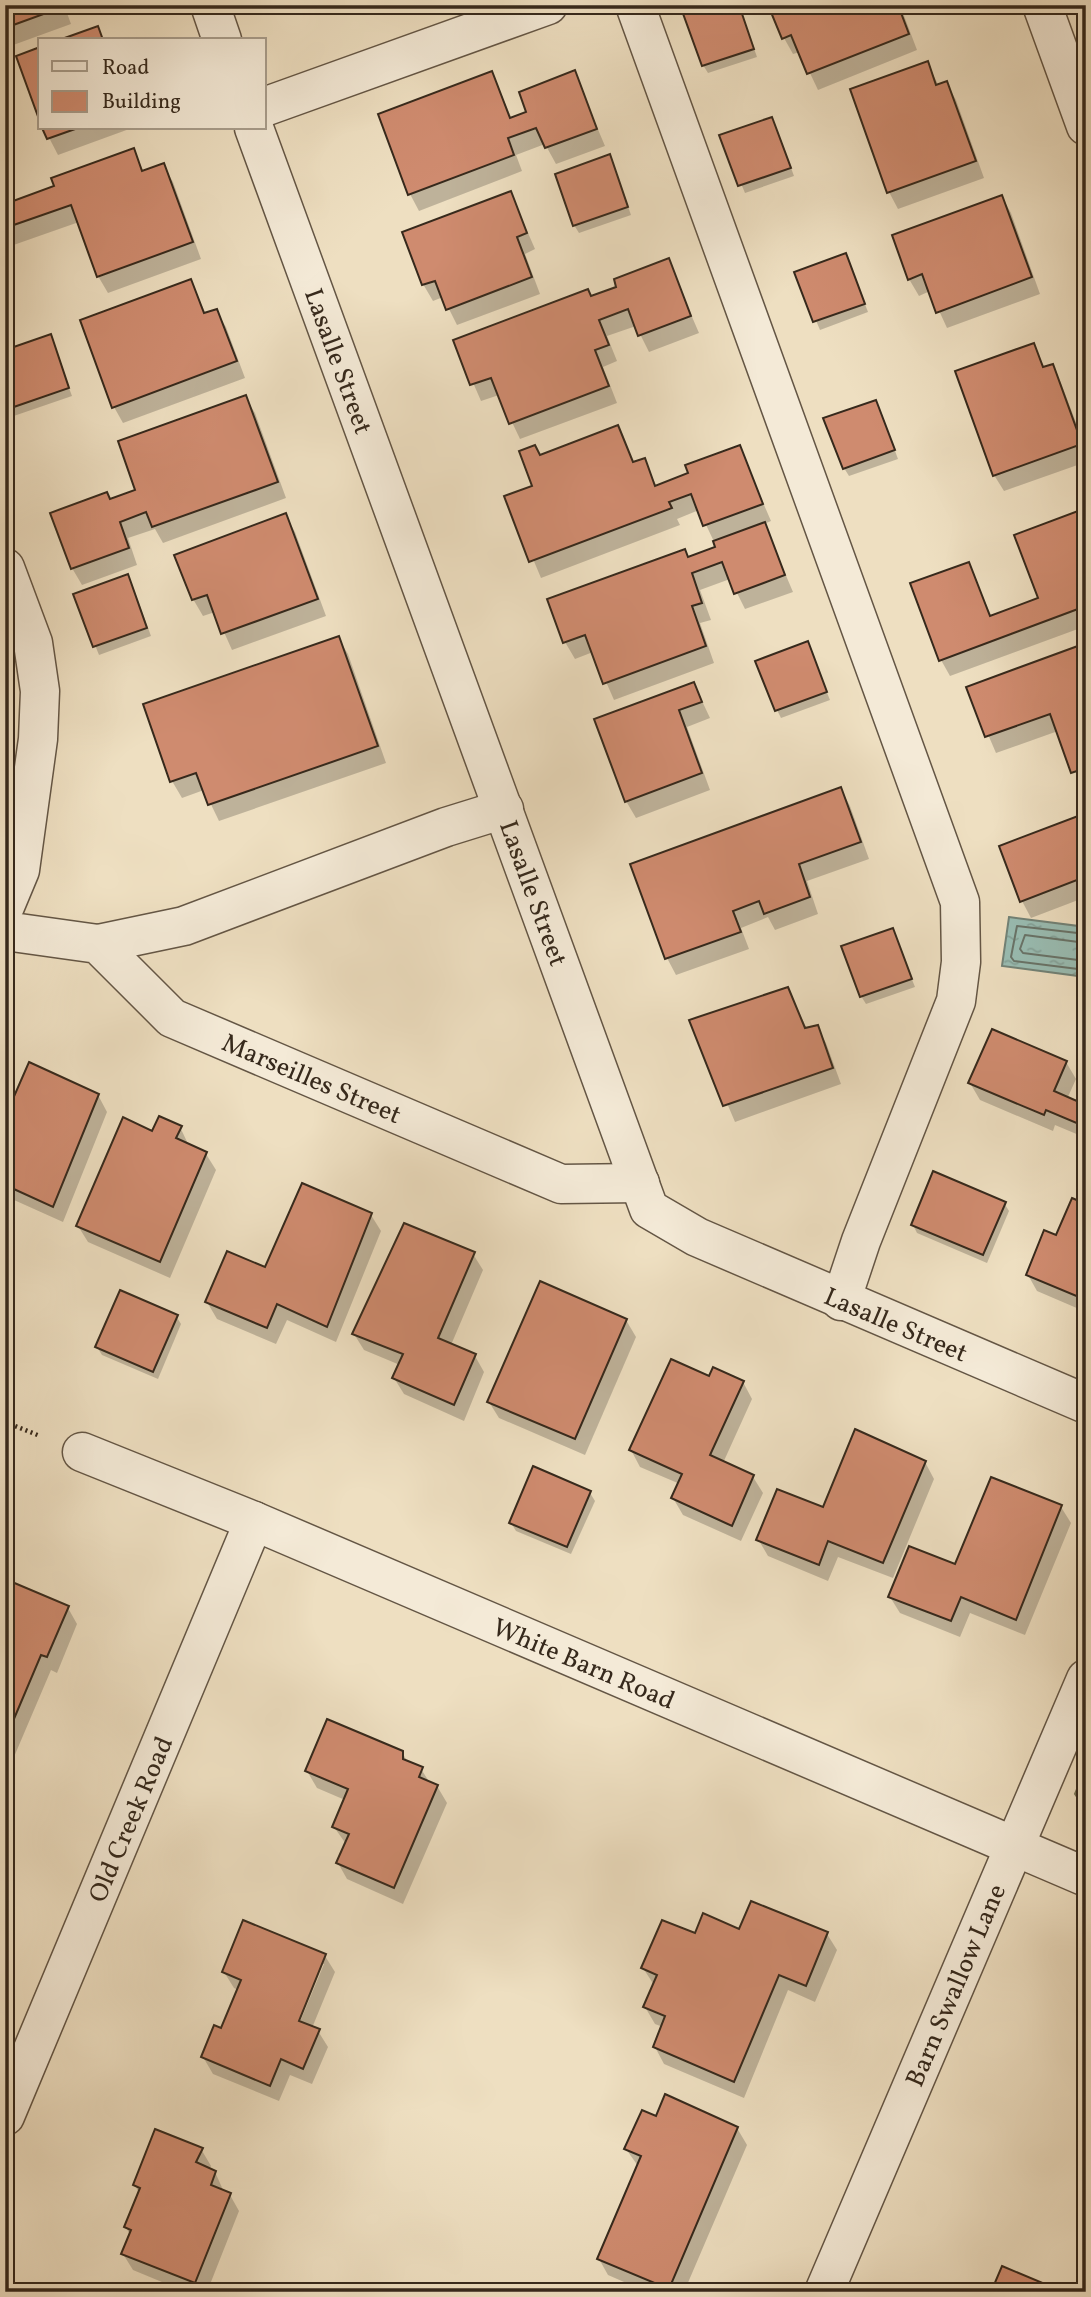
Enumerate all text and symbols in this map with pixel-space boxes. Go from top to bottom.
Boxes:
legend [38,38,266,130]
text: Road [102,54,149,83]
text: Building [102,88,181,117]
street label: Lasalle Street [294,284,380,440]
street label: Lasalle Street [489,816,575,972]
street label: Marseilles Street [216,1026,406,1134]
street label: Lasalle Street [818,1279,973,1372]
street label: White Barn Road [486,1610,680,1720]
street label: Old Creek Road [81,1731,183,1908]
street label: Barn Swallow Lane [898,1879,1016,2093]

